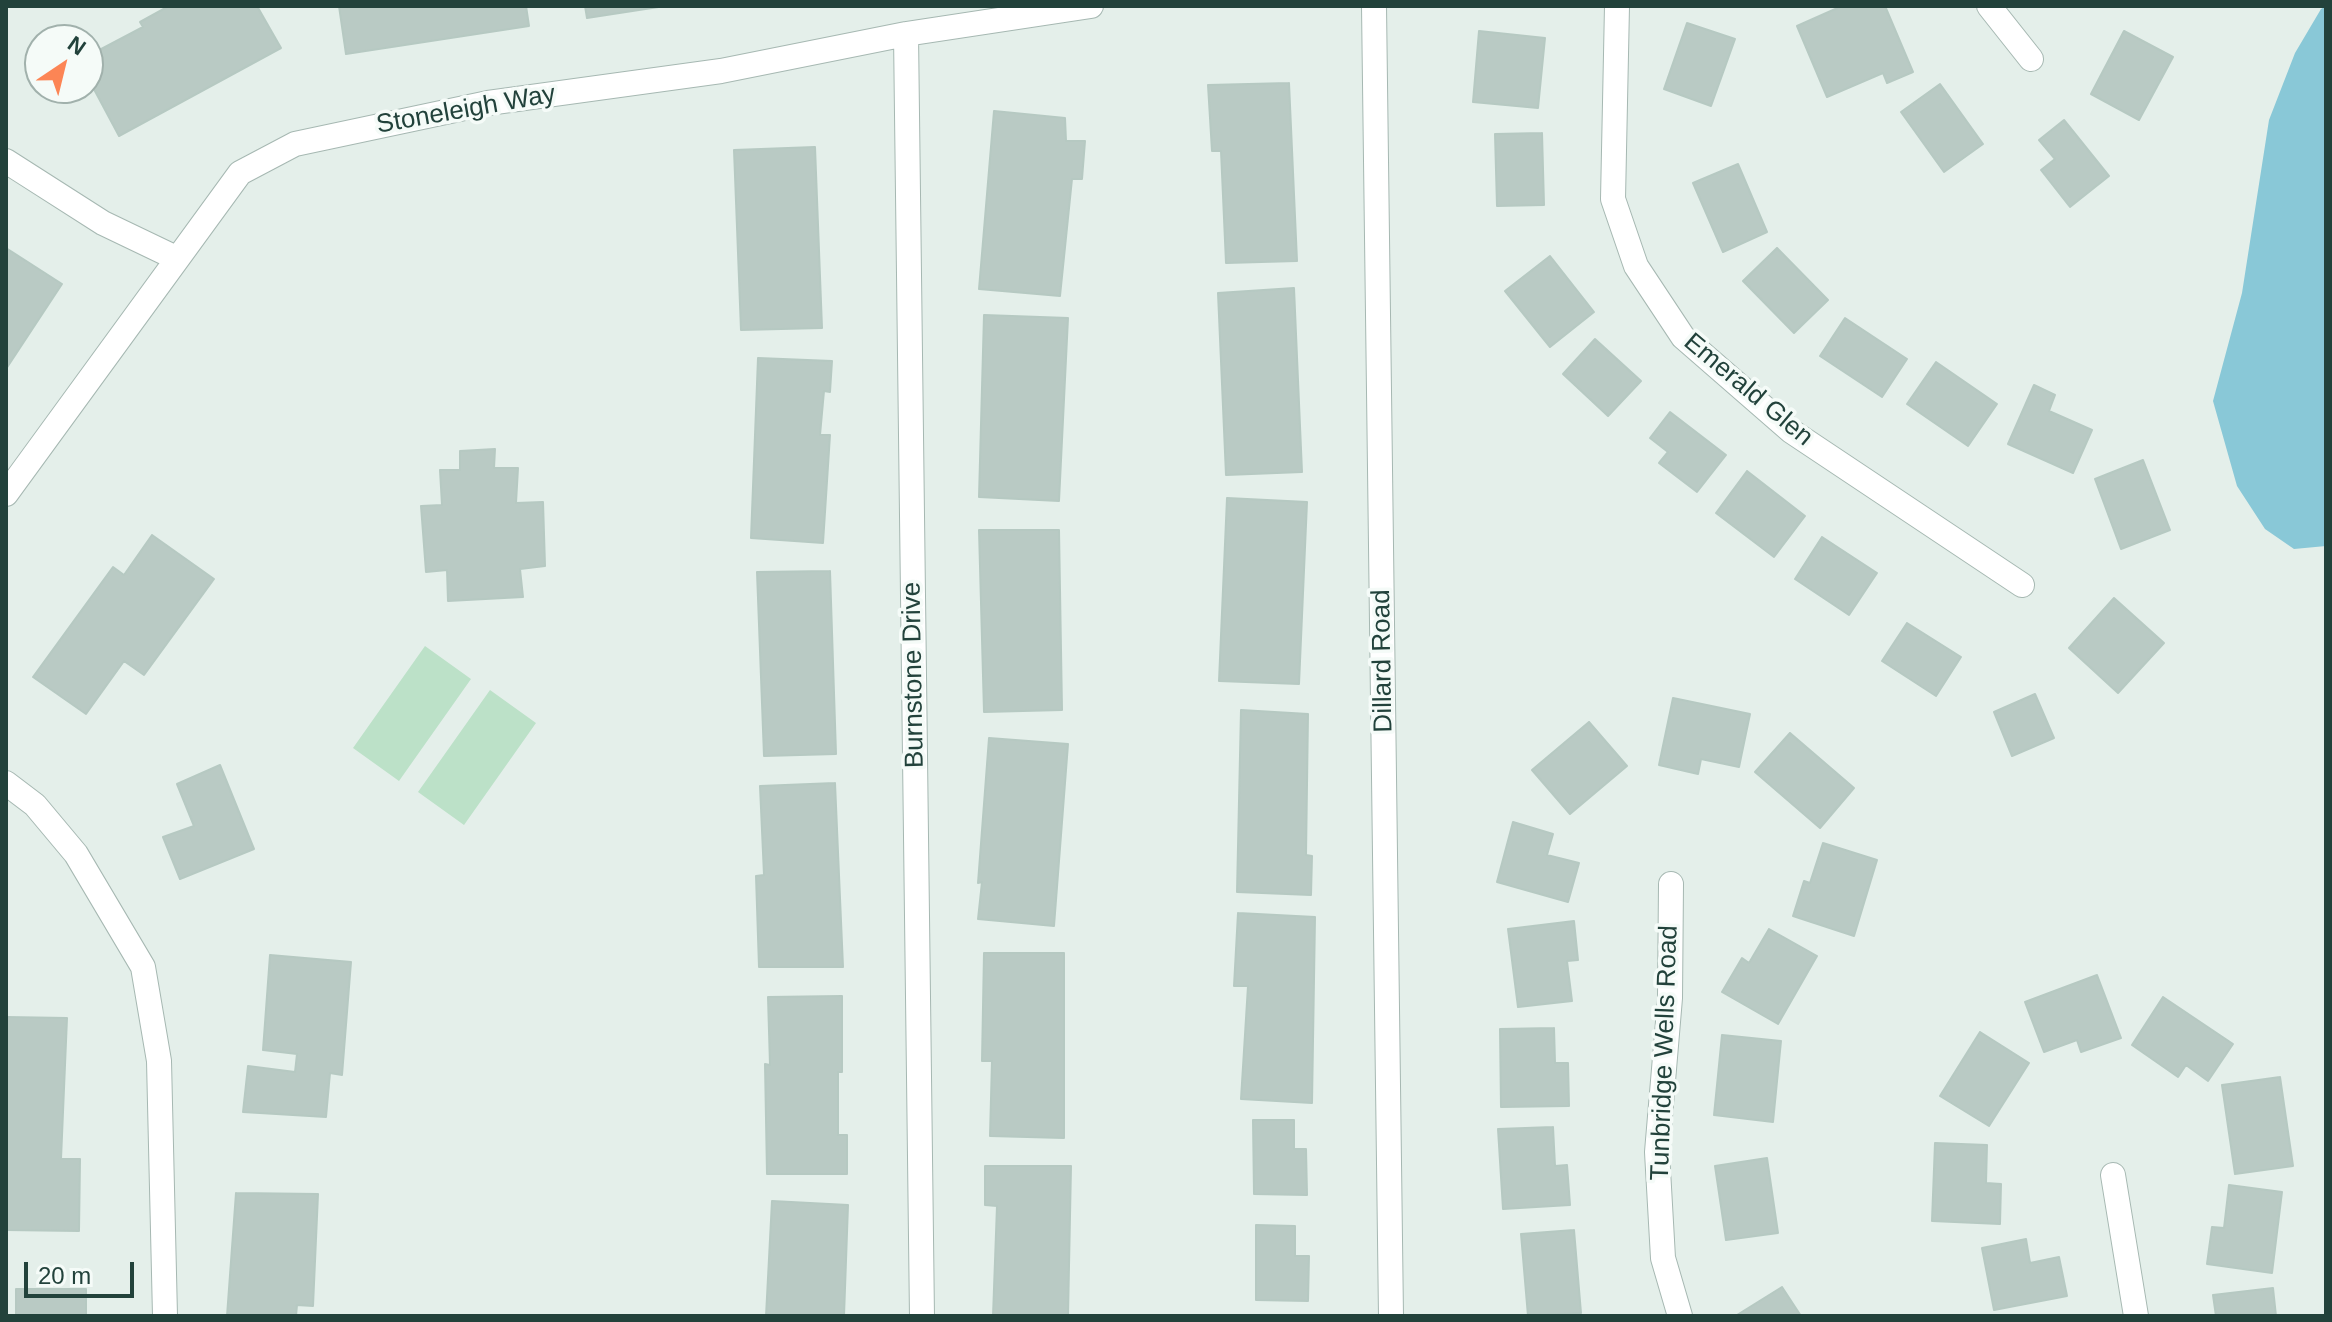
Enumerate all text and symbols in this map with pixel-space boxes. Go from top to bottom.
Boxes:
north arrow [24,24,104,104]
text: N [63,31,91,60]
street label: Stoneleigh Way [374,79,558,141]
street label: Emerald Glen [1677,327,1819,453]
street label: Burnstone Drive [897,582,931,768]
street label: Dillard Road [1366,589,1400,733]
street label: Tunbridge Wells Road [1645,925,1685,1181]
scale bar [28,1246,138,1296]
text: 20 m [38,1262,91,1289]

